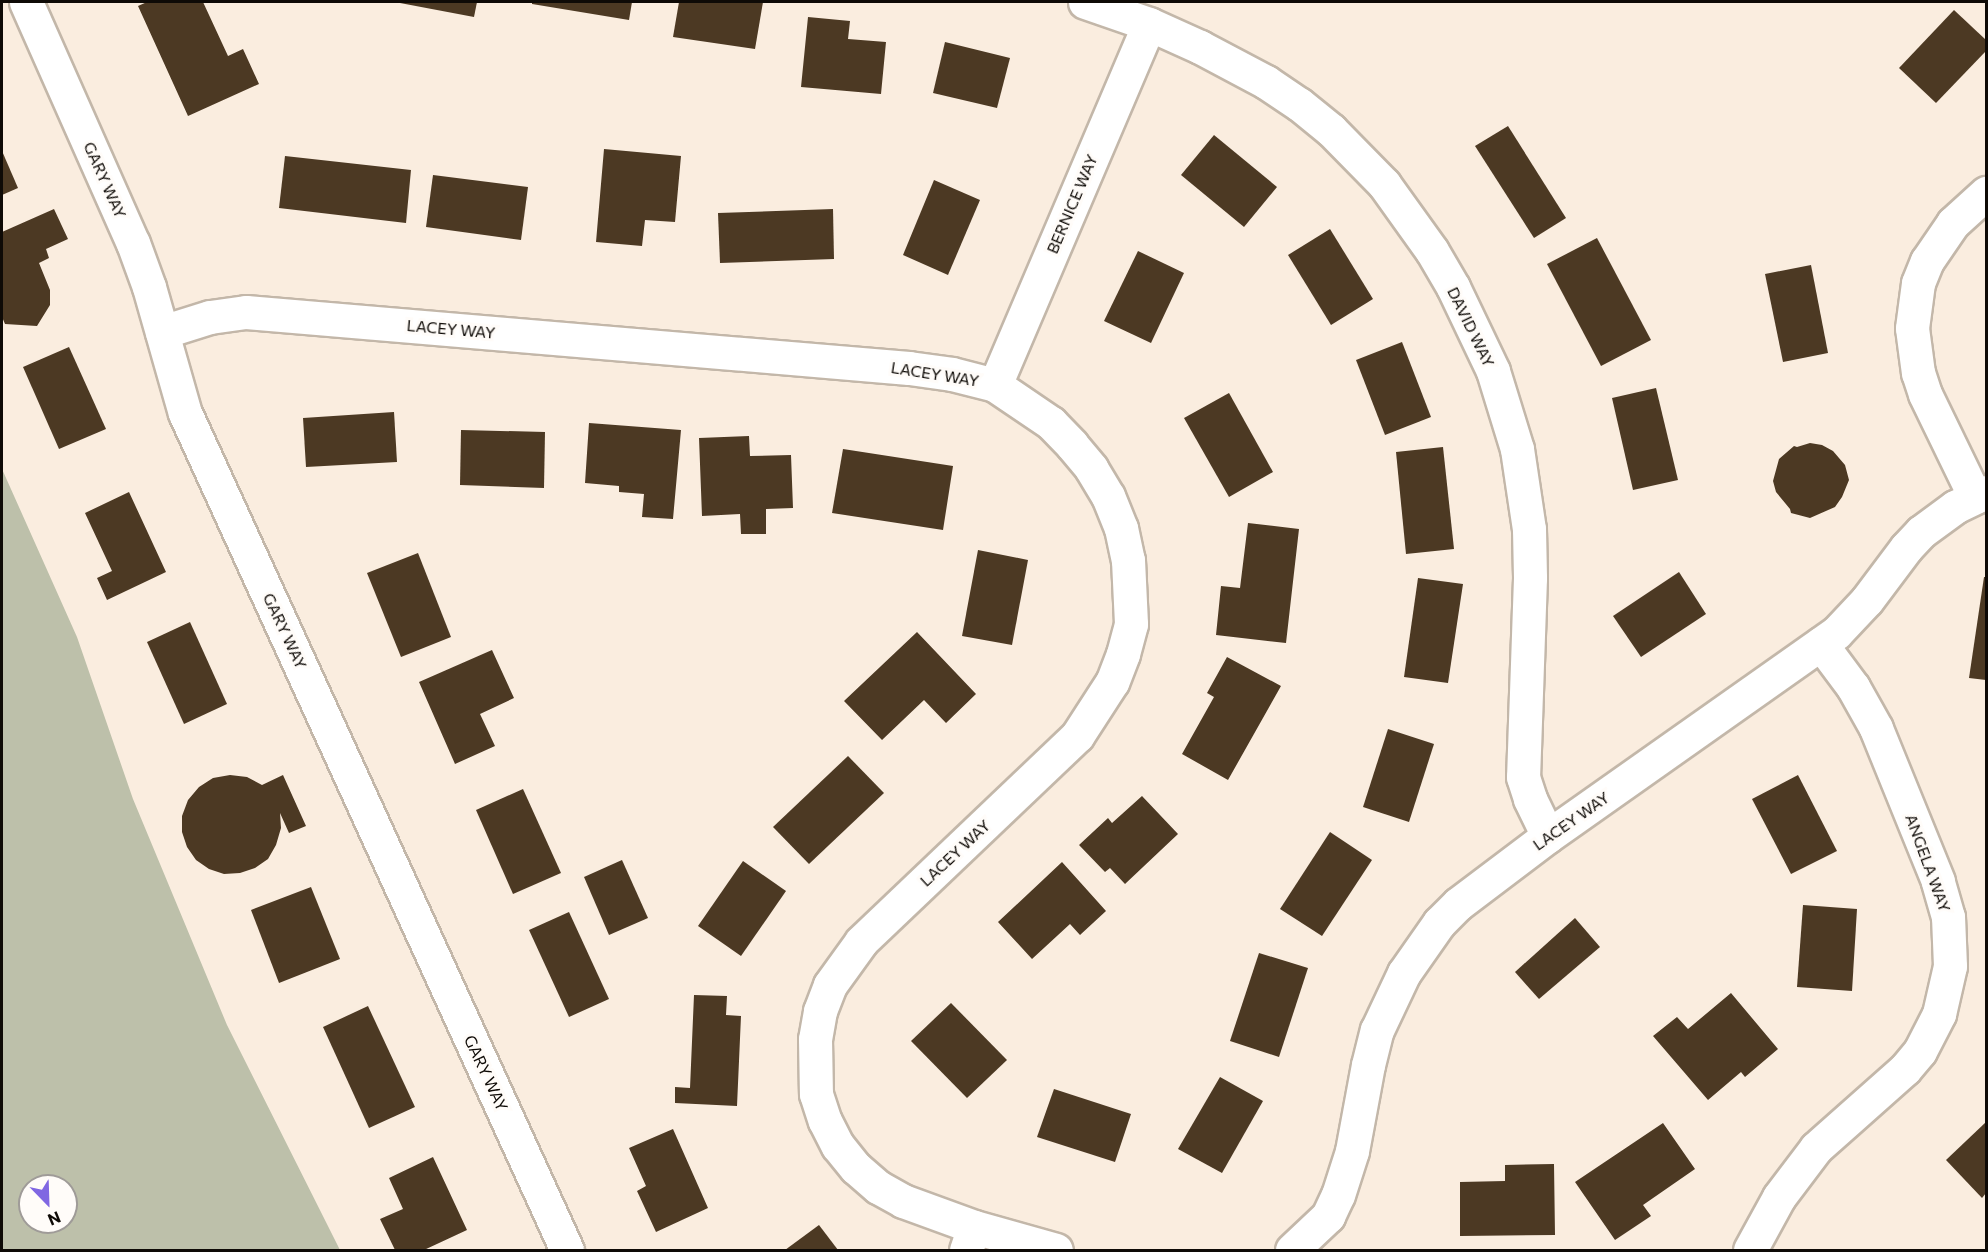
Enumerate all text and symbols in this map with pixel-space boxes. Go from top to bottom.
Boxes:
street label: GARY WAY [80,139,130,221]
street label: BERNICE WAY [1042,152,1102,256]
street label: DAVID WAY [1443,284,1499,370]
street label: LACEY WAY [406,316,496,342]
street label: LACEY WAY [890,358,980,390]
street label: GARY WAY [259,590,311,672]
street label: LACEY WAY [1529,788,1613,854]
street label: ANGELA WAY [1901,811,1955,915]
street label: LACEY WAY [916,816,994,890]
street label: GARY WAY [460,1032,512,1114]
north arrow [18,1174,78,1234]
text: N [45,1208,64,1230]

